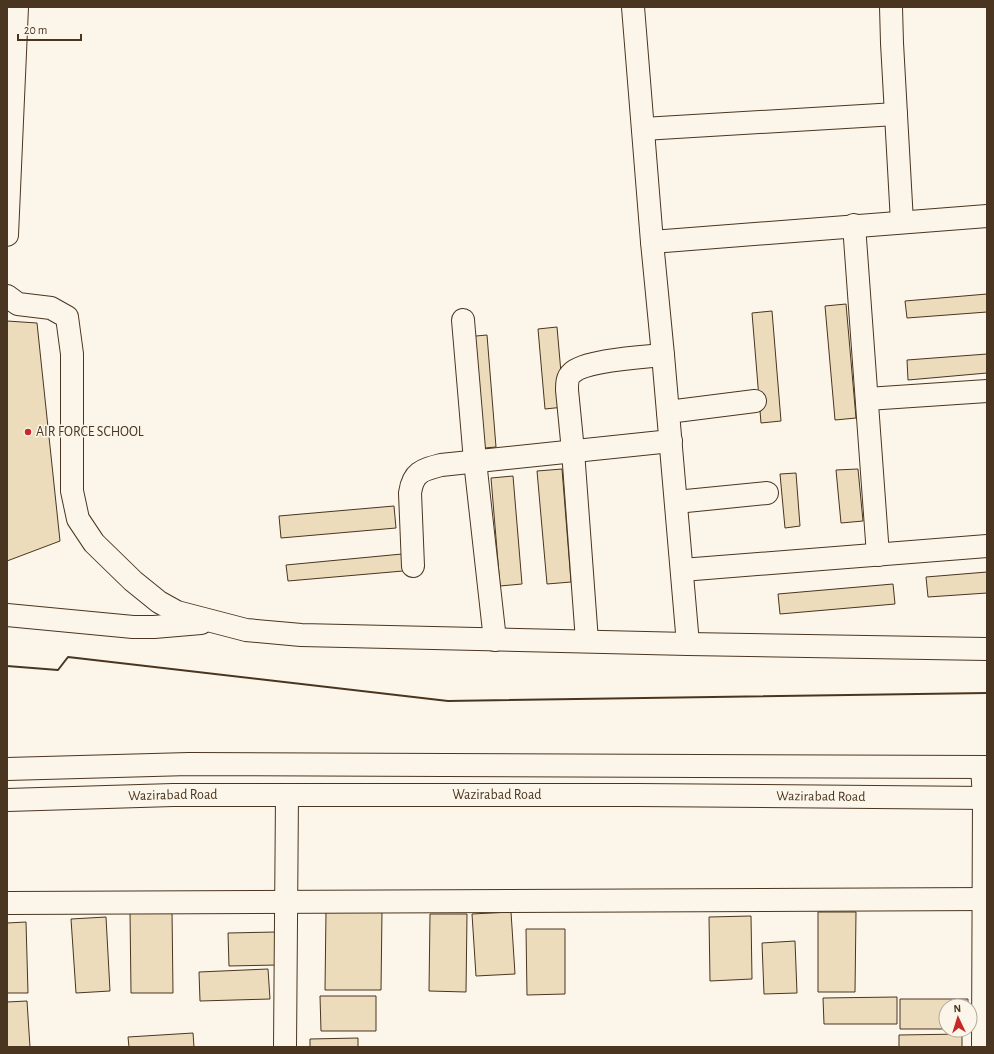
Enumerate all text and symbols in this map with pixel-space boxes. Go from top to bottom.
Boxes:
scale bar [18,16,81,42]
text: 20 m [24,24,47,36]
place label: AIR FORCE SCHOOL [36,425,144,439]
marker: AIR FORCE SCHOOL [23,427,33,437]
street label: Wazirabad Road [128,788,218,803]
street label: Wazirabad Road [452,788,542,802]
street label: Wazirabad Road [776,789,866,804]
north arrow [938,998,978,1038]
text: N [953,1003,962,1014]

